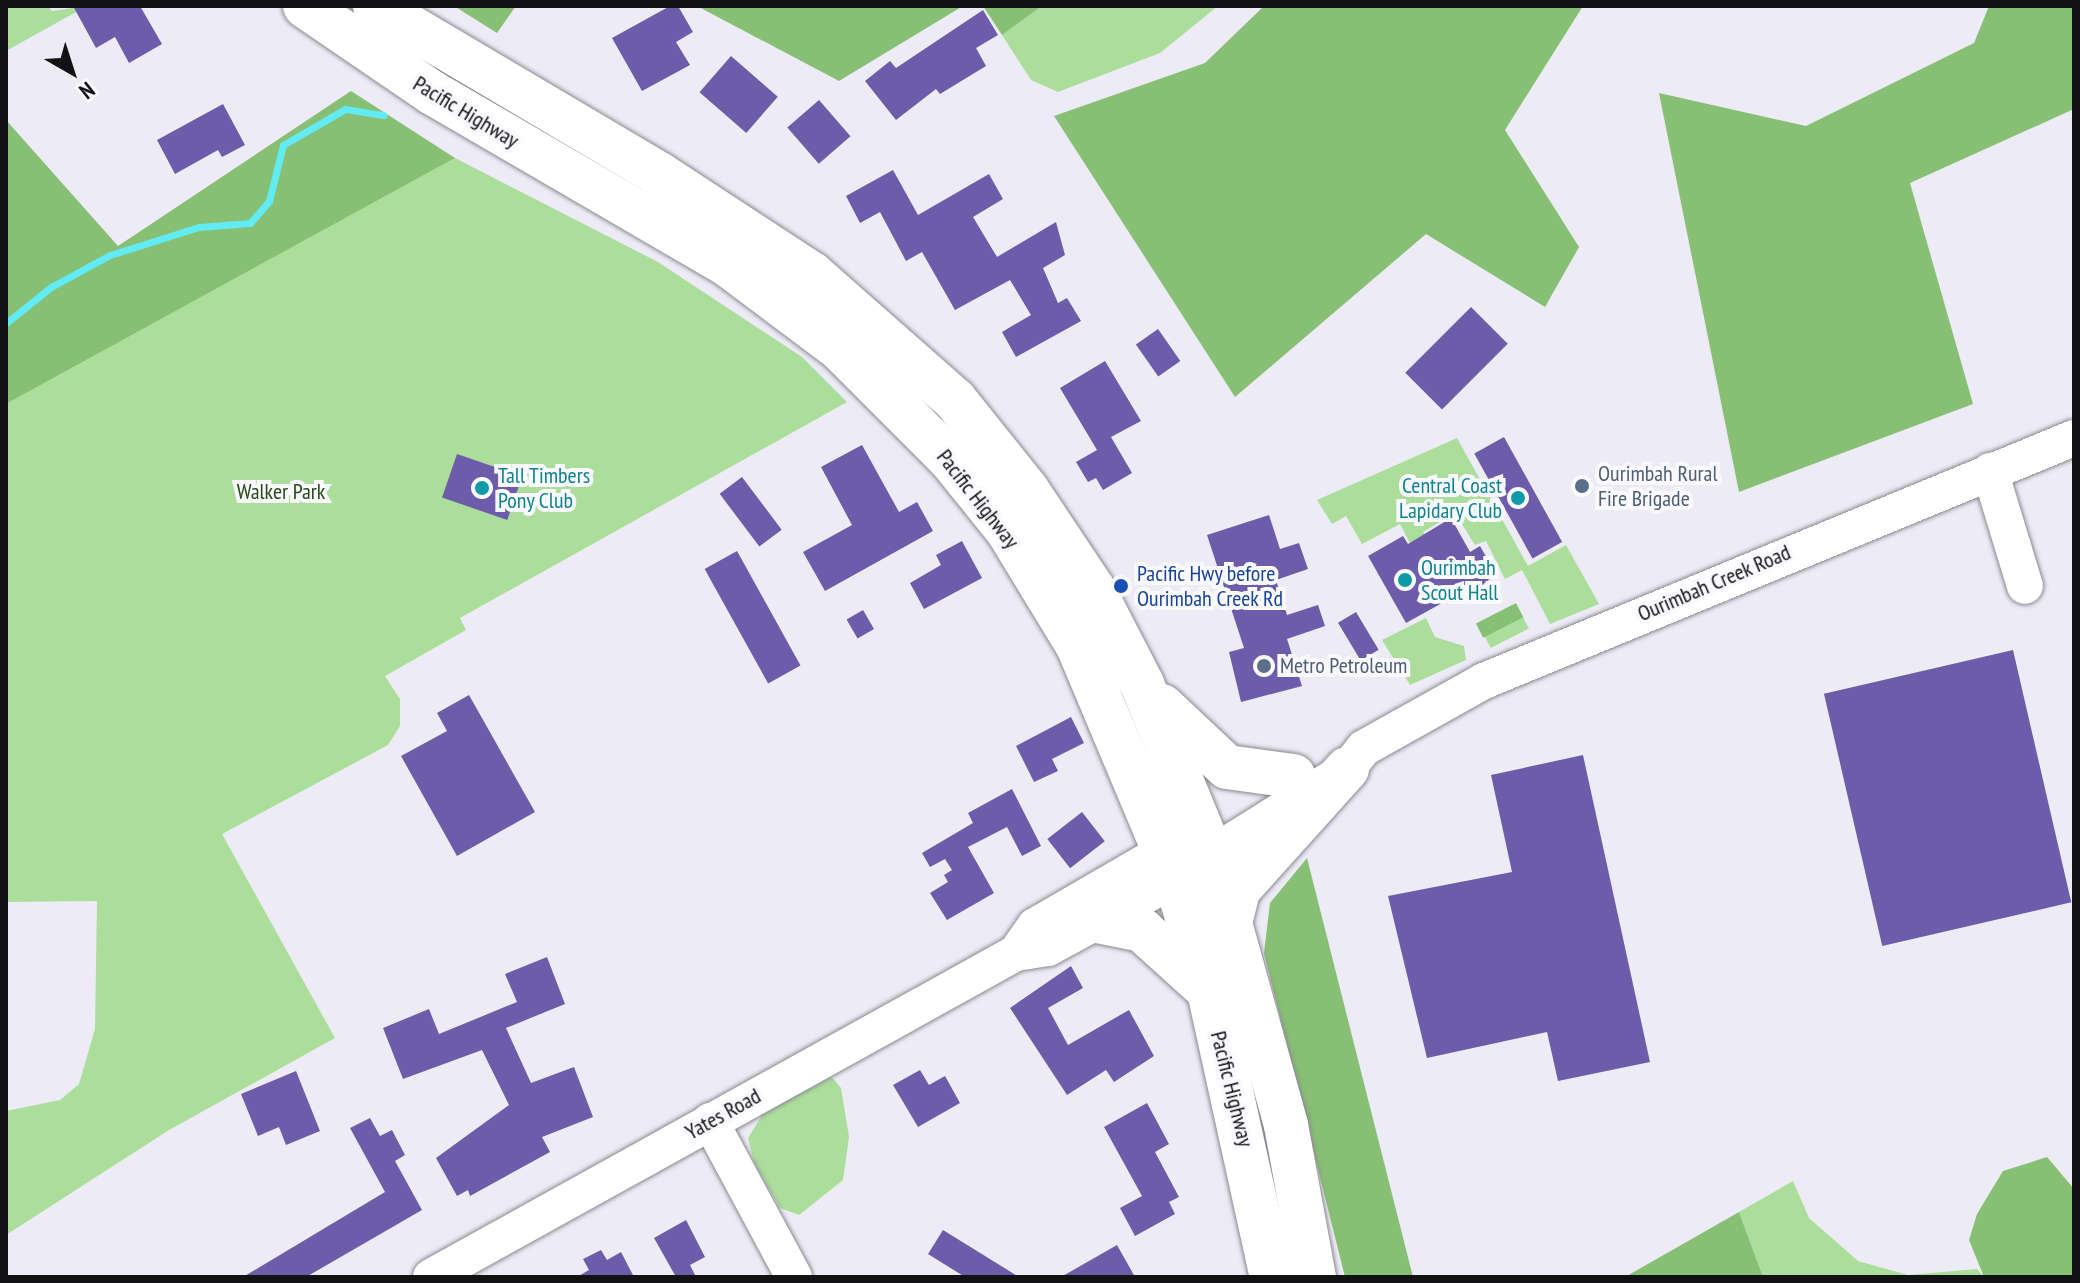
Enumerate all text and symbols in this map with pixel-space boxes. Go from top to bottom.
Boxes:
north arrow [32,32,112,112]
street label: Pacific Highway [408,70,524,154]
text: N [74,76,101,105]
street label: Pacific Highway [931,444,1025,554]
place label: Ourimbah Rural Fire Brigade [1598,460,1718,512]
place label: Tall Timbers Pony Club [498,462,591,514]
place label: Central Coast Lapidary Club [1398,472,1502,524]
marker: Ourimbah Rural Fire Brigade [1573,477,1591,495]
park label: Walker Park [237,479,325,505]
marker: Tall Timbers Pony Club [473,479,491,497]
marker: Central Coast Lapidary Club [1509,489,1527,507]
street label: Ourimbah Creek Road [1633,539,1795,627]
place label: Ourimbah Scout Hall [1421,554,1498,606]
place label: Pacific Hwy before Ourimbah Creek Rd [1137,560,1284,612]
marker: Ourimbah Scout Hall [1396,571,1414,589]
marker: Pacific Hwy before Ourimbah Creek Rd [1112,577,1130,595]
place label: Metro Petroleum [1280,653,1407,679]
marker: Metro Petroleum [1255,657,1273,675]
street label: Pacific Highway [1205,1028,1259,1150]
street label: Yates Road [681,1083,765,1145]

